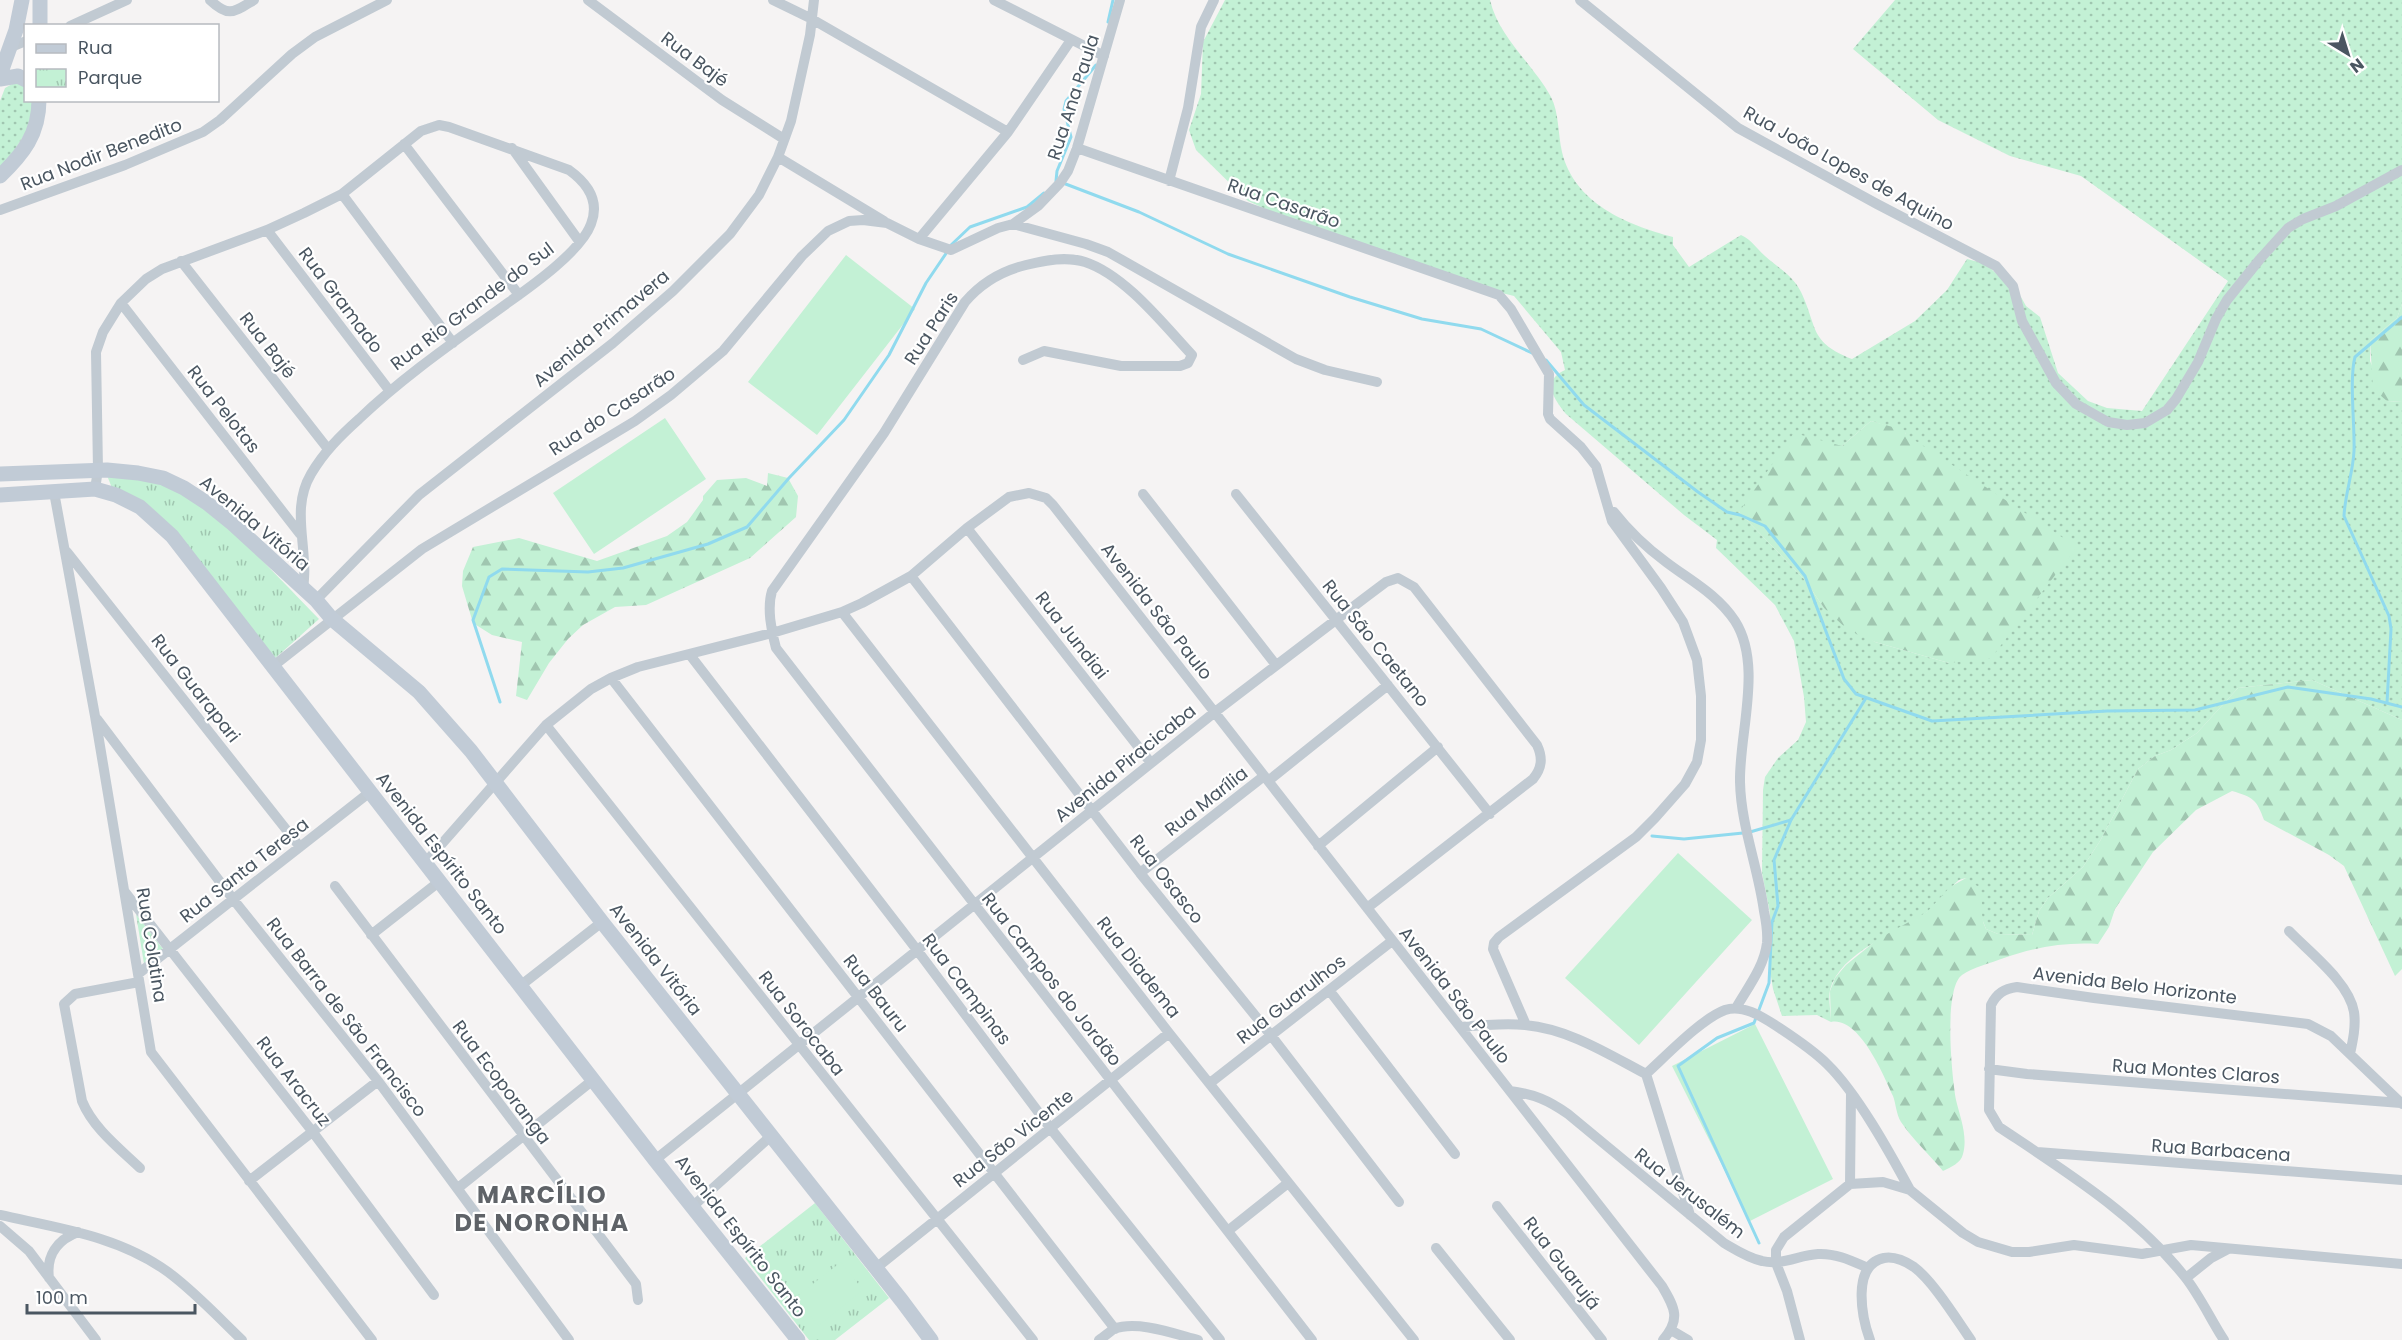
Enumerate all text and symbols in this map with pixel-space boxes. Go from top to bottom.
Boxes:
legend [24,24,219,102]
north arrow [2318,24,2378,84]
street label: Rua Bajé [656,25,734,93]
street label: Rua Ana Paula [1041,31,1105,163]
text: Rua [78,35,113,60]
text: N [2345,53,2369,78]
text: Parque [78,65,142,90]
street label: Rua João Lopes de Aquino [1739,100,1959,236]
street label: Rua Nodir Benedito [17,112,185,196]
street label: Rua Casarão [1224,172,1344,234]
street label: Rua Rio Grande do Sul [385,236,559,376]
street label: Rua Gramado [293,242,389,358]
street label: Avenida Primavera [528,263,674,393]
street label: Rua Paris [898,287,964,369]
street label: Rua Bajé [234,306,302,384]
street label: Rua Pelotas [182,360,266,458]
street label: Rua do Casarão [544,361,680,461]
street label: Avenida Vitória [195,470,315,576]
street label: Avenida São Paulo [1096,537,1218,685]
street label: Rua São Caetano [1317,574,1435,712]
street label: Rua Jundiai [1030,586,1114,684]
street label: Rua Guarapari [146,628,246,748]
street label: Avenida Piracicaba [1049,698,1201,828]
street label: Rua Marília [1159,761,1253,841]
street label: Avenida Espírito Santo [371,766,513,940]
street label: Rua Santa Teresa [174,812,314,928]
street label: Rua Osasco [1124,829,1210,929]
street label: Rua Colatina [131,886,173,1004]
street label: Rua Campos do Jordão [976,887,1128,1071]
street label: Avenida Vitória [604,898,708,1020]
street label: Rua Diadema [1091,911,1187,1023]
street label: Rua Barra de São Francisco [261,912,433,1122]
street label: Avenida São Paulo [1394,921,1516,1069]
street label: Rua Campinas [917,928,1017,1050]
street label: Rua Guarulhos [1231,948,1351,1050]
street label: Rua Bauru [838,949,914,1037]
street label: Avenida Belo Horizonte [2031,960,2239,1010]
street label: Rua Sorocaba [753,965,851,1081]
street label: Rua Ecoporanga [447,1015,557,1149]
street label: Rua Aracruz [251,1031,337,1131]
street label: Rua Montes Claros [2111,1053,2281,1089]
street label: Rua São Vicente [948,1083,1078,1193]
street label: Rua Barbacena [2151,1133,2291,1167]
street label: Rua Jerusalém [1629,1142,1751,1244]
street label: Avenida Espírito Santo [670,1149,812,1323]
district label: MARCÍLIO DE NORONHA [454,1178,630,1239]
street label: Rua Guarujá [1518,1211,1606,1315]
scale bar [27,1277,195,1315]
text: 100 m [36,1285,88,1310]

